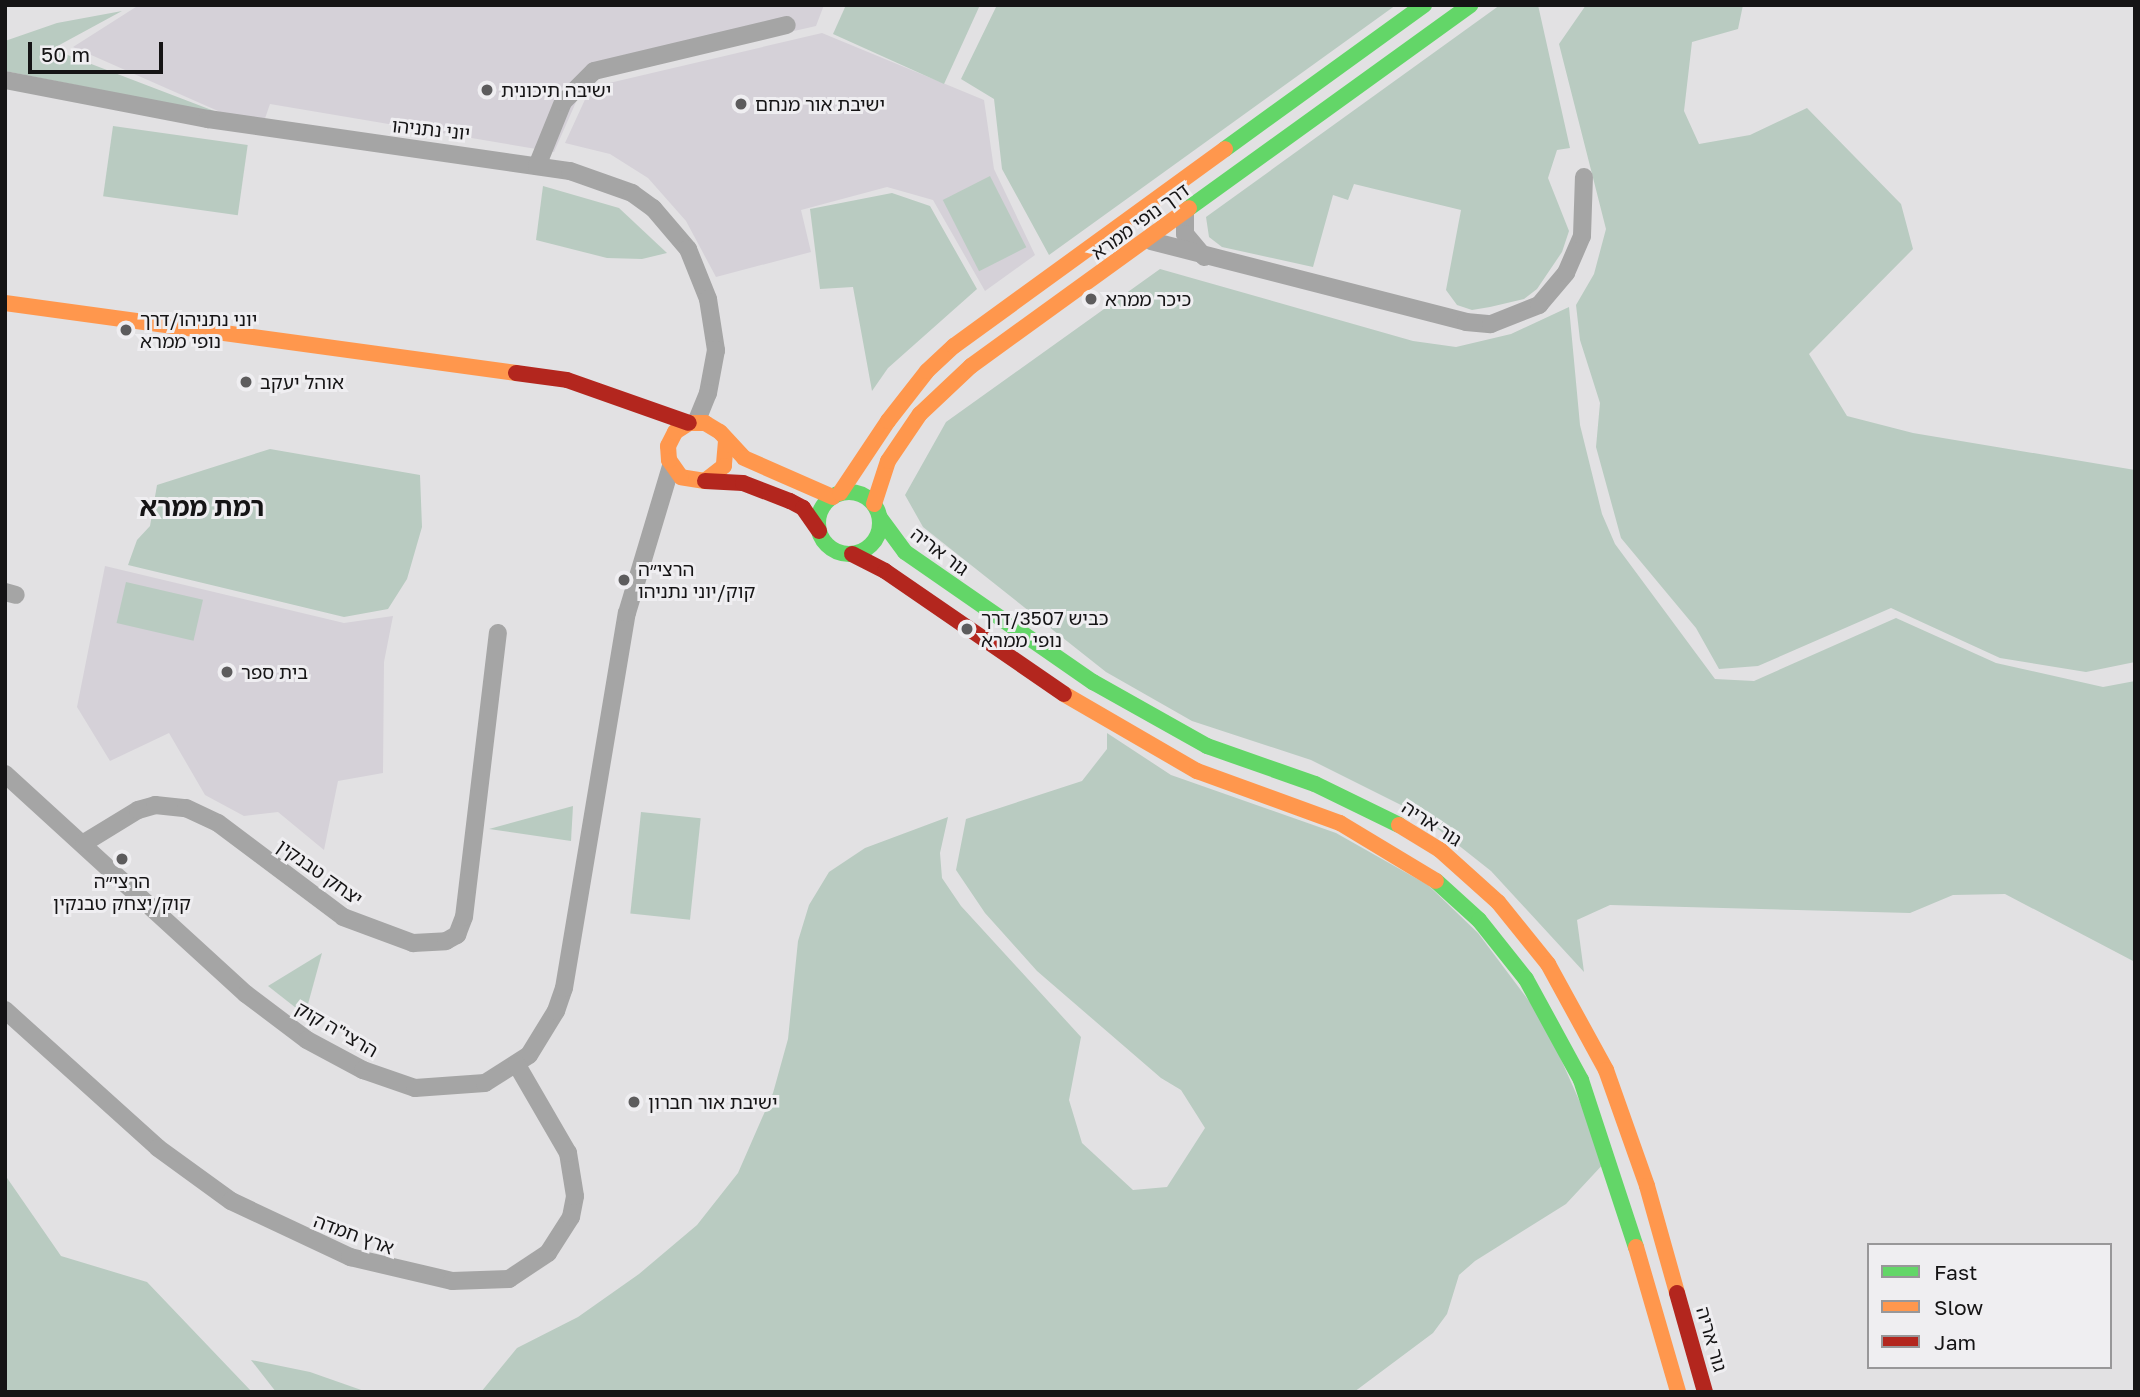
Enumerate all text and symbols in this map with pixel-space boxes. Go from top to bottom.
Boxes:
scale bar [32,28,166,72]
text: 50 m [41,41,90,67]
place label: ישיבה תיכונית [501,79,611,101]
marker: ישיבה תיכונית [479,82,495,98]
place label: ישיבת אור מנחם [755,93,885,115]
marker: ישיבת אור מנחם [733,96,749,112]
street label: יוני נתניהו [391,114,471,144]
street label: דרך נופי ממרא [1087,178,1193,264]
place label: כיכר ממרא [1105,288,1191,310]
marker: כיכר ממרא [1083,291,1099,307]
place label: יוני נתניהו/דרך נופי ממרא [140,308,257,352]
marker: יוני נתניהו/דרך נופי ממרא [118,322,134,338]
place label: אוהל יעקב [260,371,344,393]
marker: אוהל יעקב [238,374,254,390]
district label: רמת ממרא [140,491,264,523]
street label: גור אריה [907,522,973,580]
place label: הרצי״ה קוק/יוני נתניהו [638,558,755,602]
marker: הרצי״ה קוק/יוני נתניהו [616,572,632,588]
place label: כביש 3507/דרך נופי ממרא [981,607,1109,651]
marker: כביש 3507/דרך נופי ממרא [959,621,975,637]
place label: בית ספר [241,661,308,683]
marker: בית ספר [219,664,235,680]
street label: גור אריה [1398,795,1466,851]
street label: יצחק טבנקין [273,834,367,910]
marker: הרצי״ה קוק/יצחק טבנקין [114,851,130,867]
place label: הרצי״ה קוק/יצחק טבנקין [53,870,191,914]
street label: הרצי"ה קוק [292,996,382,1062]
place label: ישיבת אור חברון [648,1091,778,1113]
marker: ישיבת אור חברון [626,1094,642,1110]
street label: ארץ חמדה [311,1209,397,1259]
legend [1867,1243,2112,1369]
text: Fast [1934,1259,1977,1285]
text: Slow [1934,1294,1983,1320]
street label: גור אריה [1692,1304,1732,1374]
text: Jam [1934,1329,1976,1355]

